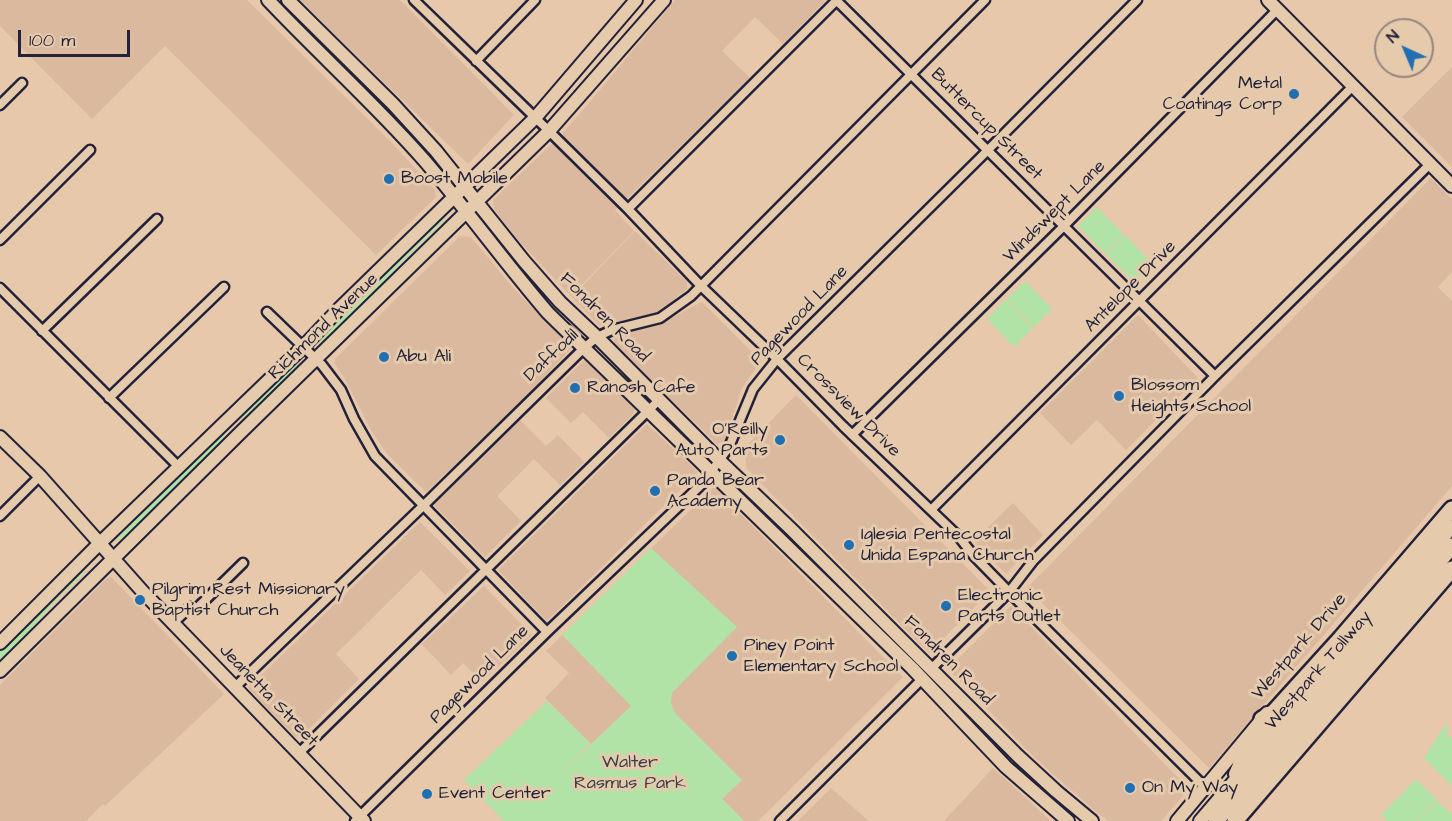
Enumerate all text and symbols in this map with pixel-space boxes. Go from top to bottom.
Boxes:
scale bar [21,18,134,56]
north arrow [1374,18,1434,78]
text: N [1382,25,1404,48]
text: 100 m [29,28,75,53]
street label: Buttercup Street [926,65,1046,185]
place label: Metal Coatings Corp [1163,73,1282,116]
marker: Metal Coatings Corp [1287,87,1301,101]
street label: Windswept Lane [999,156,1111,268]
place label: Boost Mobile [401,168,508,190]
marker: Boost Mobile [382,172,396,186]
street label: Antelope Drive [1081,237,1181,337]
street label: Pagewood Lane [747,261,853,371]
street label: Richmond Avenue [265,269,383,385]
street label: Fondren Road [555,269,653,367]
street label: Daffodil [520,325,584,387]
place label: Abu Ali [396,346,451,368]
marker: Abu Ali [377,350,391,364]
street label: Crossview Drive [792,350,904,462]
place label: Blossom Heights School [1131,375,1251,418]
place label: Ranosh Cafe [587,377,696,399]
marker: Ranosh Cafe [568,381,582,395]
marker: Blossom Heights School [1112,389,1126,403]
place label: O'Reilly Auto Parts [676,419,768,462]
marker: O'Reilly Auto Parts [773,433,787,447]
place label: Panda Bear Academy [667,470,764,512]
marker: Panda Bear Academy [648,484,662,498]
place label: Iglesia Pentecostal Unida Espana Church [861,524,1034,566]
marker: Iglesia Pentecostal Unida Espana Church [842,538,856,552]
place label: Pilgrim Rest Missionary Baptist Church [152,579,345,622]
place label: Electronic Parts Outlet [958,585,1060,628]
street label: Westpark Drive [1248,589,1352,705]
marker: Pilgrim Rest Missionary Baptist Church [133,593,147,607]
marker: Electronic Parts Outlet [939,599,953,613]
street label: Westpark Tollway [1261,607,1377,735]
street label: Fondren Road [899,612,997,710]
street label: Pagewood Lane [426,621,534,729]
place label: Piney Point Elementary School [744,635,898,678]
street label: Jeanetta Street [214,640,322,752]
marker: Piney Point Elementary School [725,649,739,663]
park label: Walter Rasmus Park [574,752,686,795]
place label: On My Way [1142,777,1238,799]
marker: On My Way [1123,781,1137,795]
place label: Event Center [439,783,551,805]
marker: Event Center [420,787,434,801]

